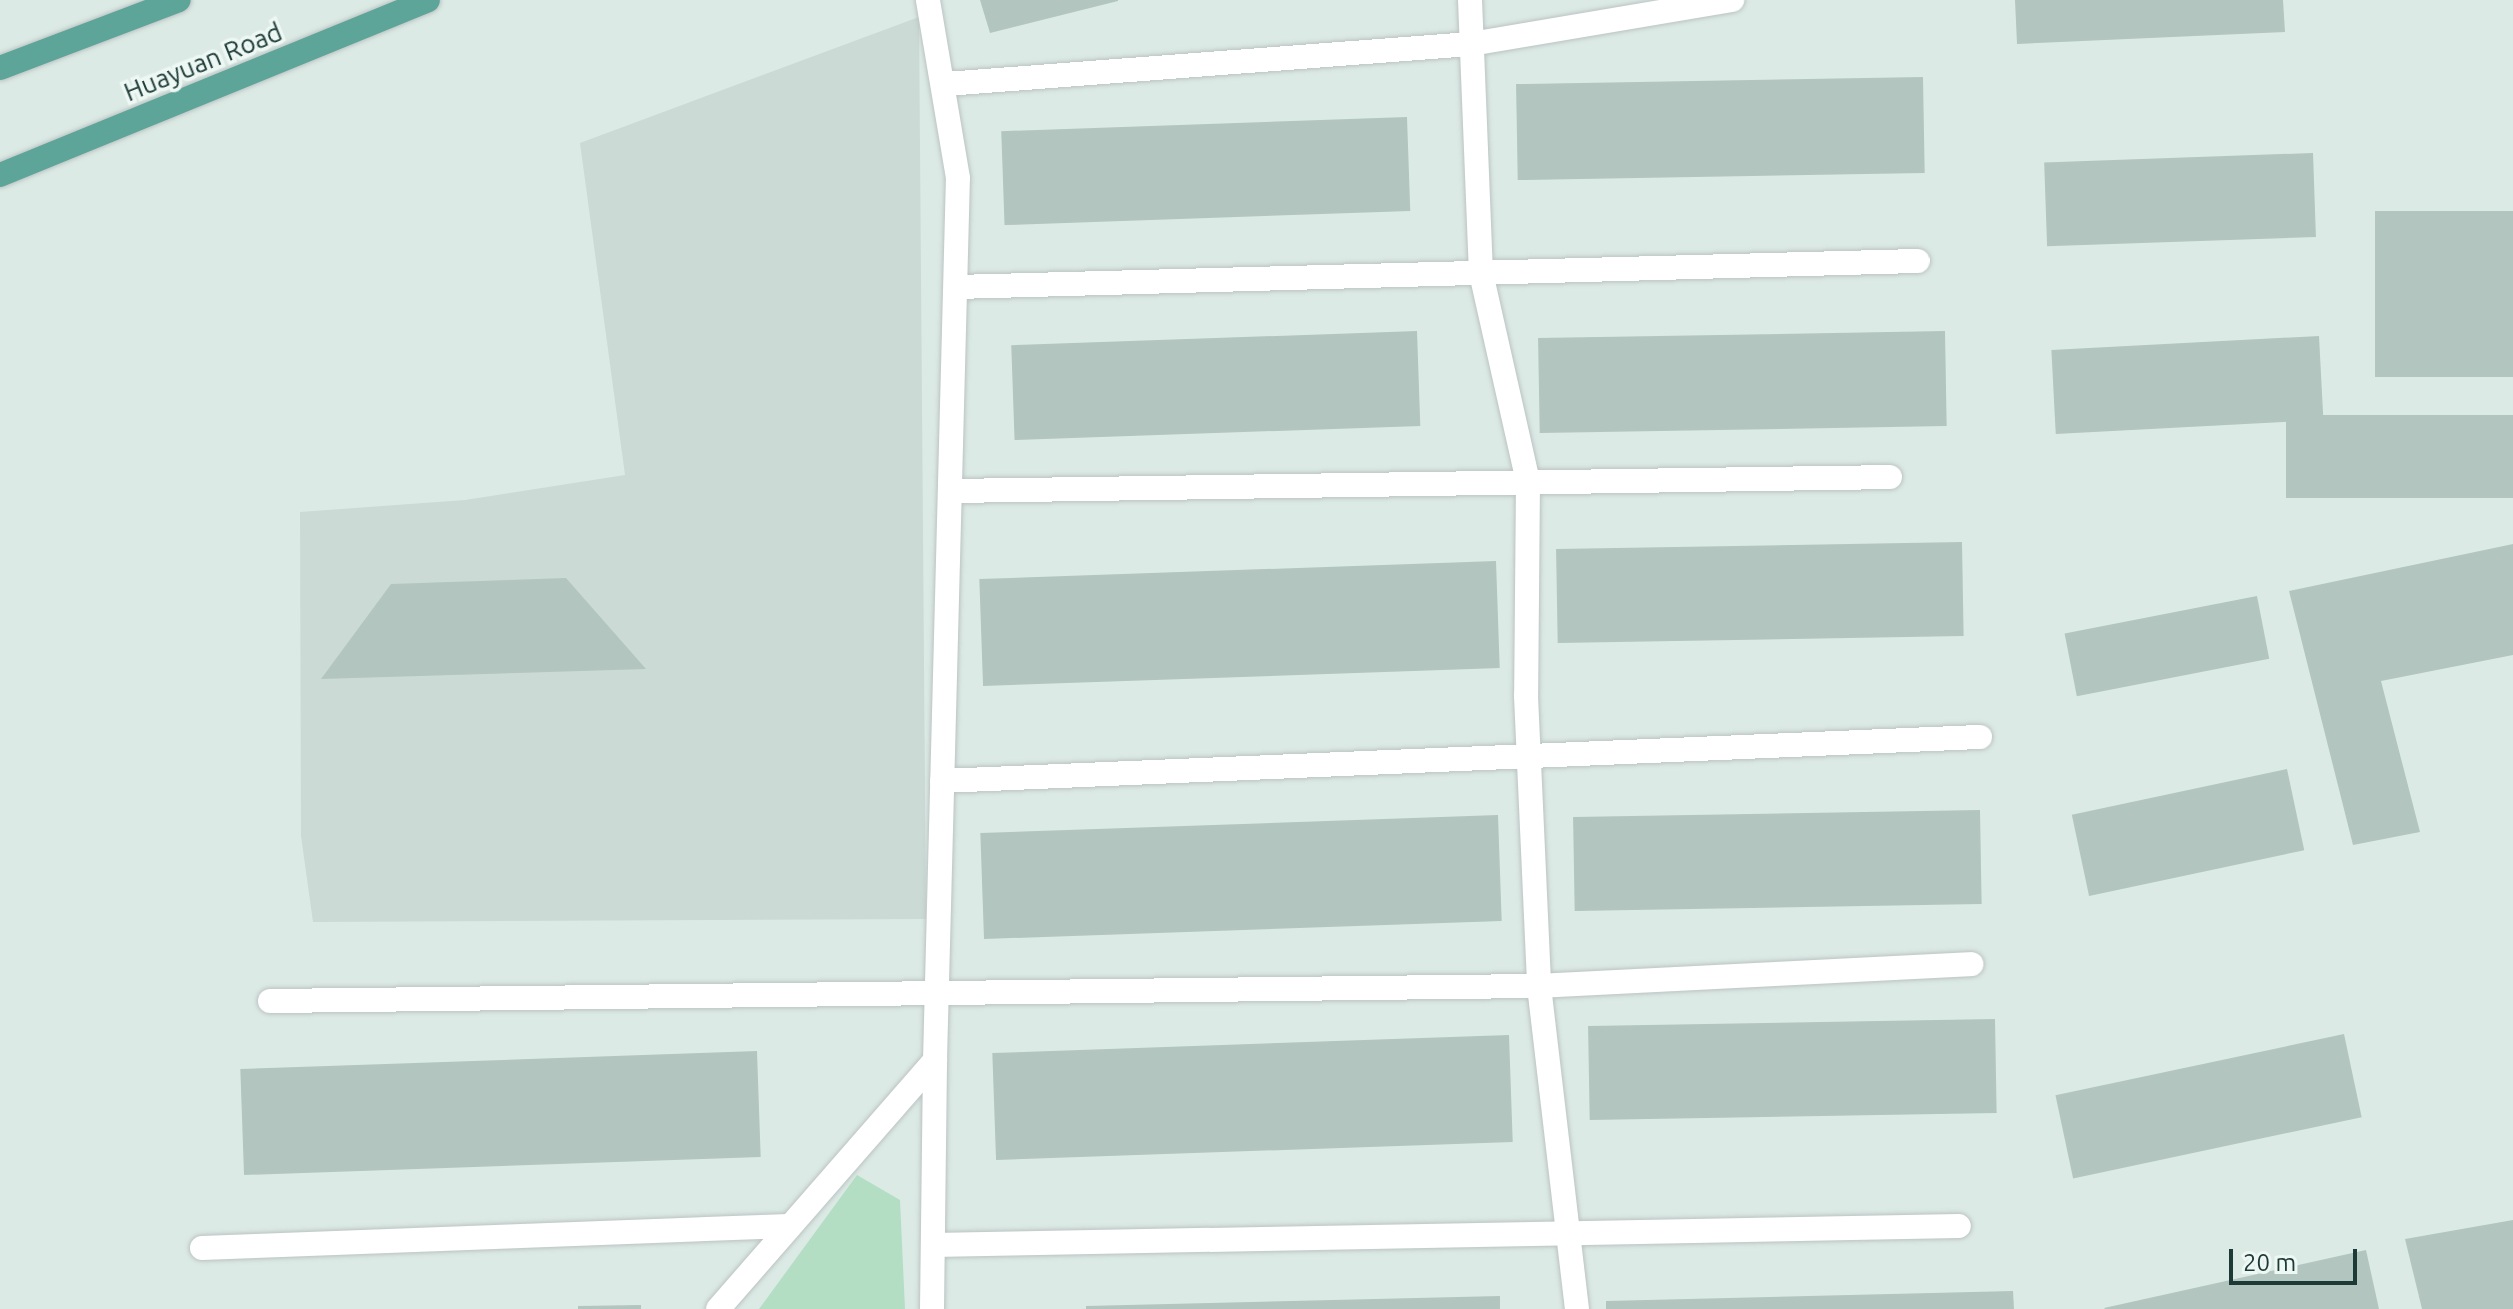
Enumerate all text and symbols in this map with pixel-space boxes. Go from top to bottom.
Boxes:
street label: Huayuan Road [119,16,287,108]
scale bar [2233,1233,2361,1283]
text: 20 m [2243,1249,2296,1276]

